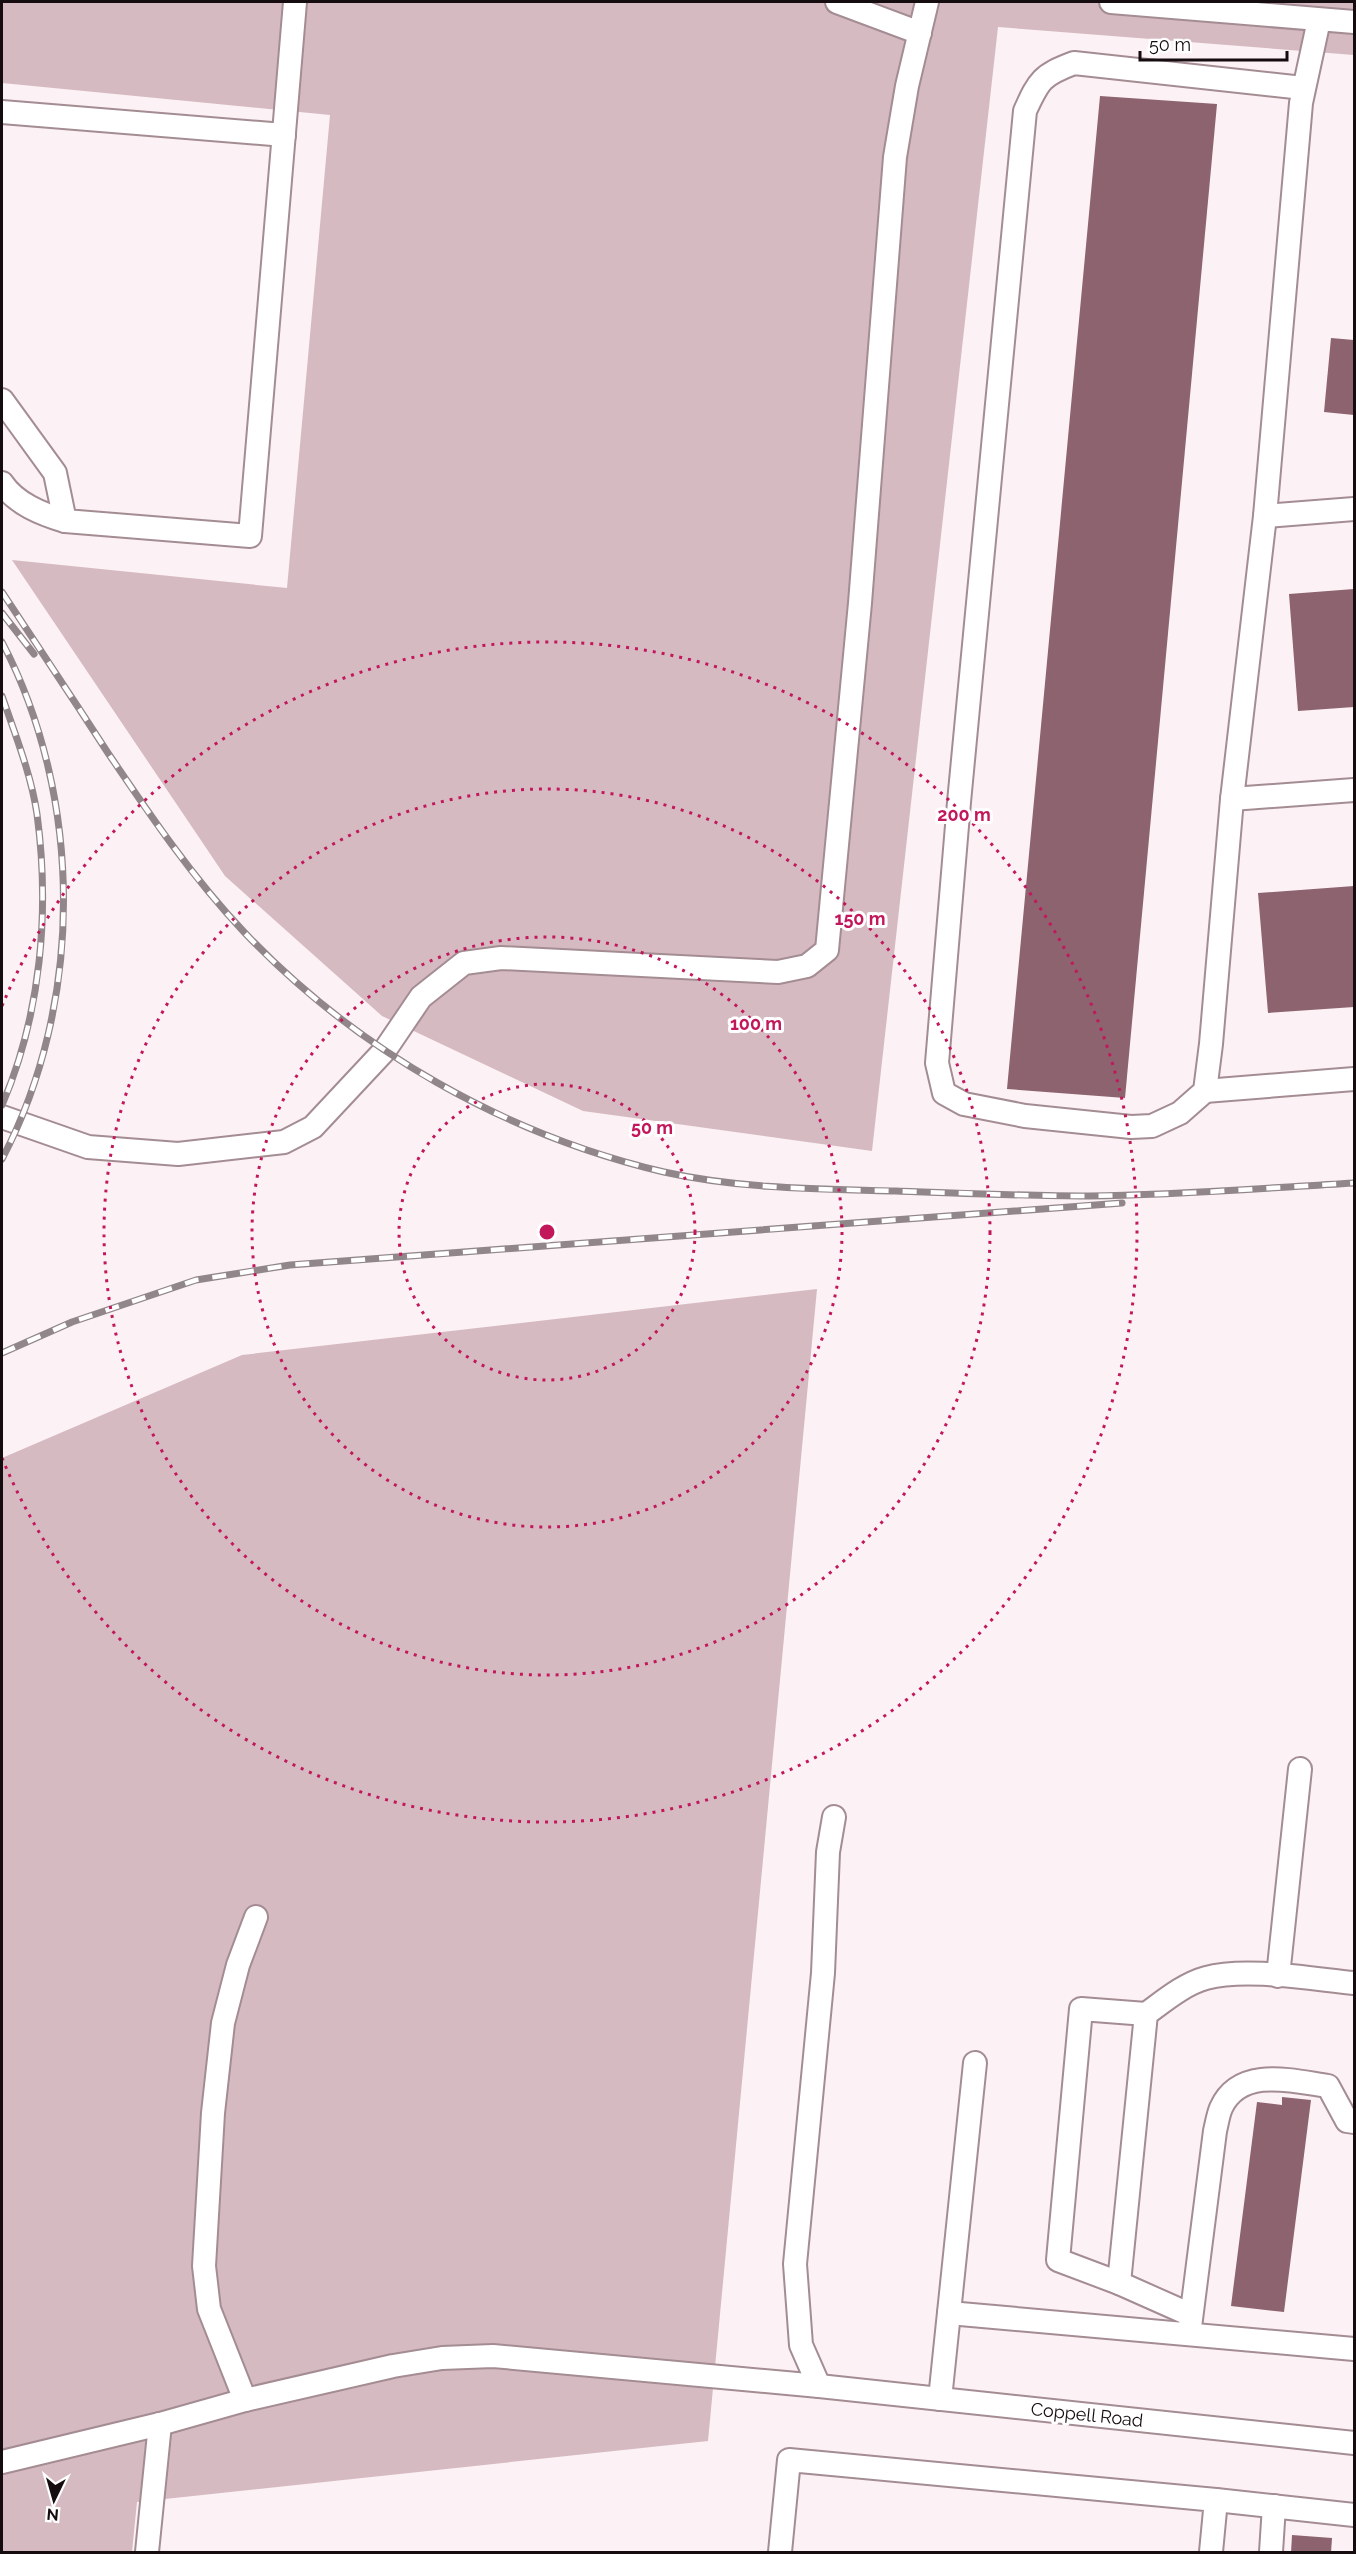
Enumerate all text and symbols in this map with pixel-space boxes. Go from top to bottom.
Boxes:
scale bar [1140,24,1287,62]
text: 50 m [1149,34,1191,55]
text: 200 m [937,804,991,825]
text: 150 m [835,908,886,929]
text: 100 m [730,1013,782,1034]
text: 50 m [631,1117,673,1138]
centre of rings [537,1222,557,1242]
street label: Coppell Road [1030,2398,1144,2431]
north arrow [24,2470,84,2530]
text: N [46,2504,60,2524]

